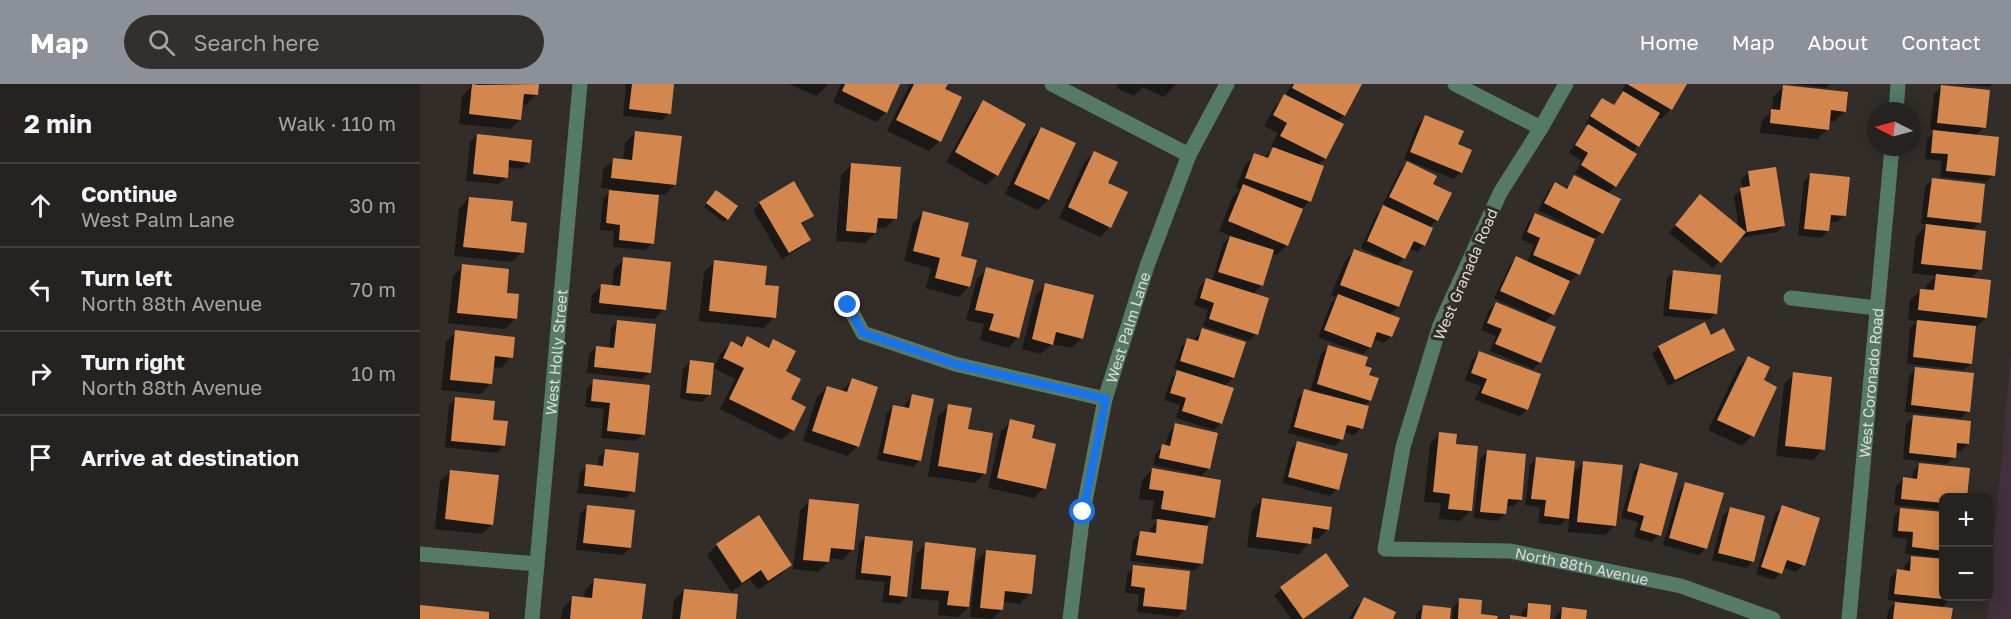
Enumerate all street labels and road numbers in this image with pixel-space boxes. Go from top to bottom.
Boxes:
street label: West Granada Road [1429,206,1501,342]
street label: West Palm Lane [1102,269,1154,385]
street label: West Holly Street [541,288,571,416]
street label: West Coronado Road [1855,307,1886,459]
street label: North 88th Avenue [1514,543,1651,588]

